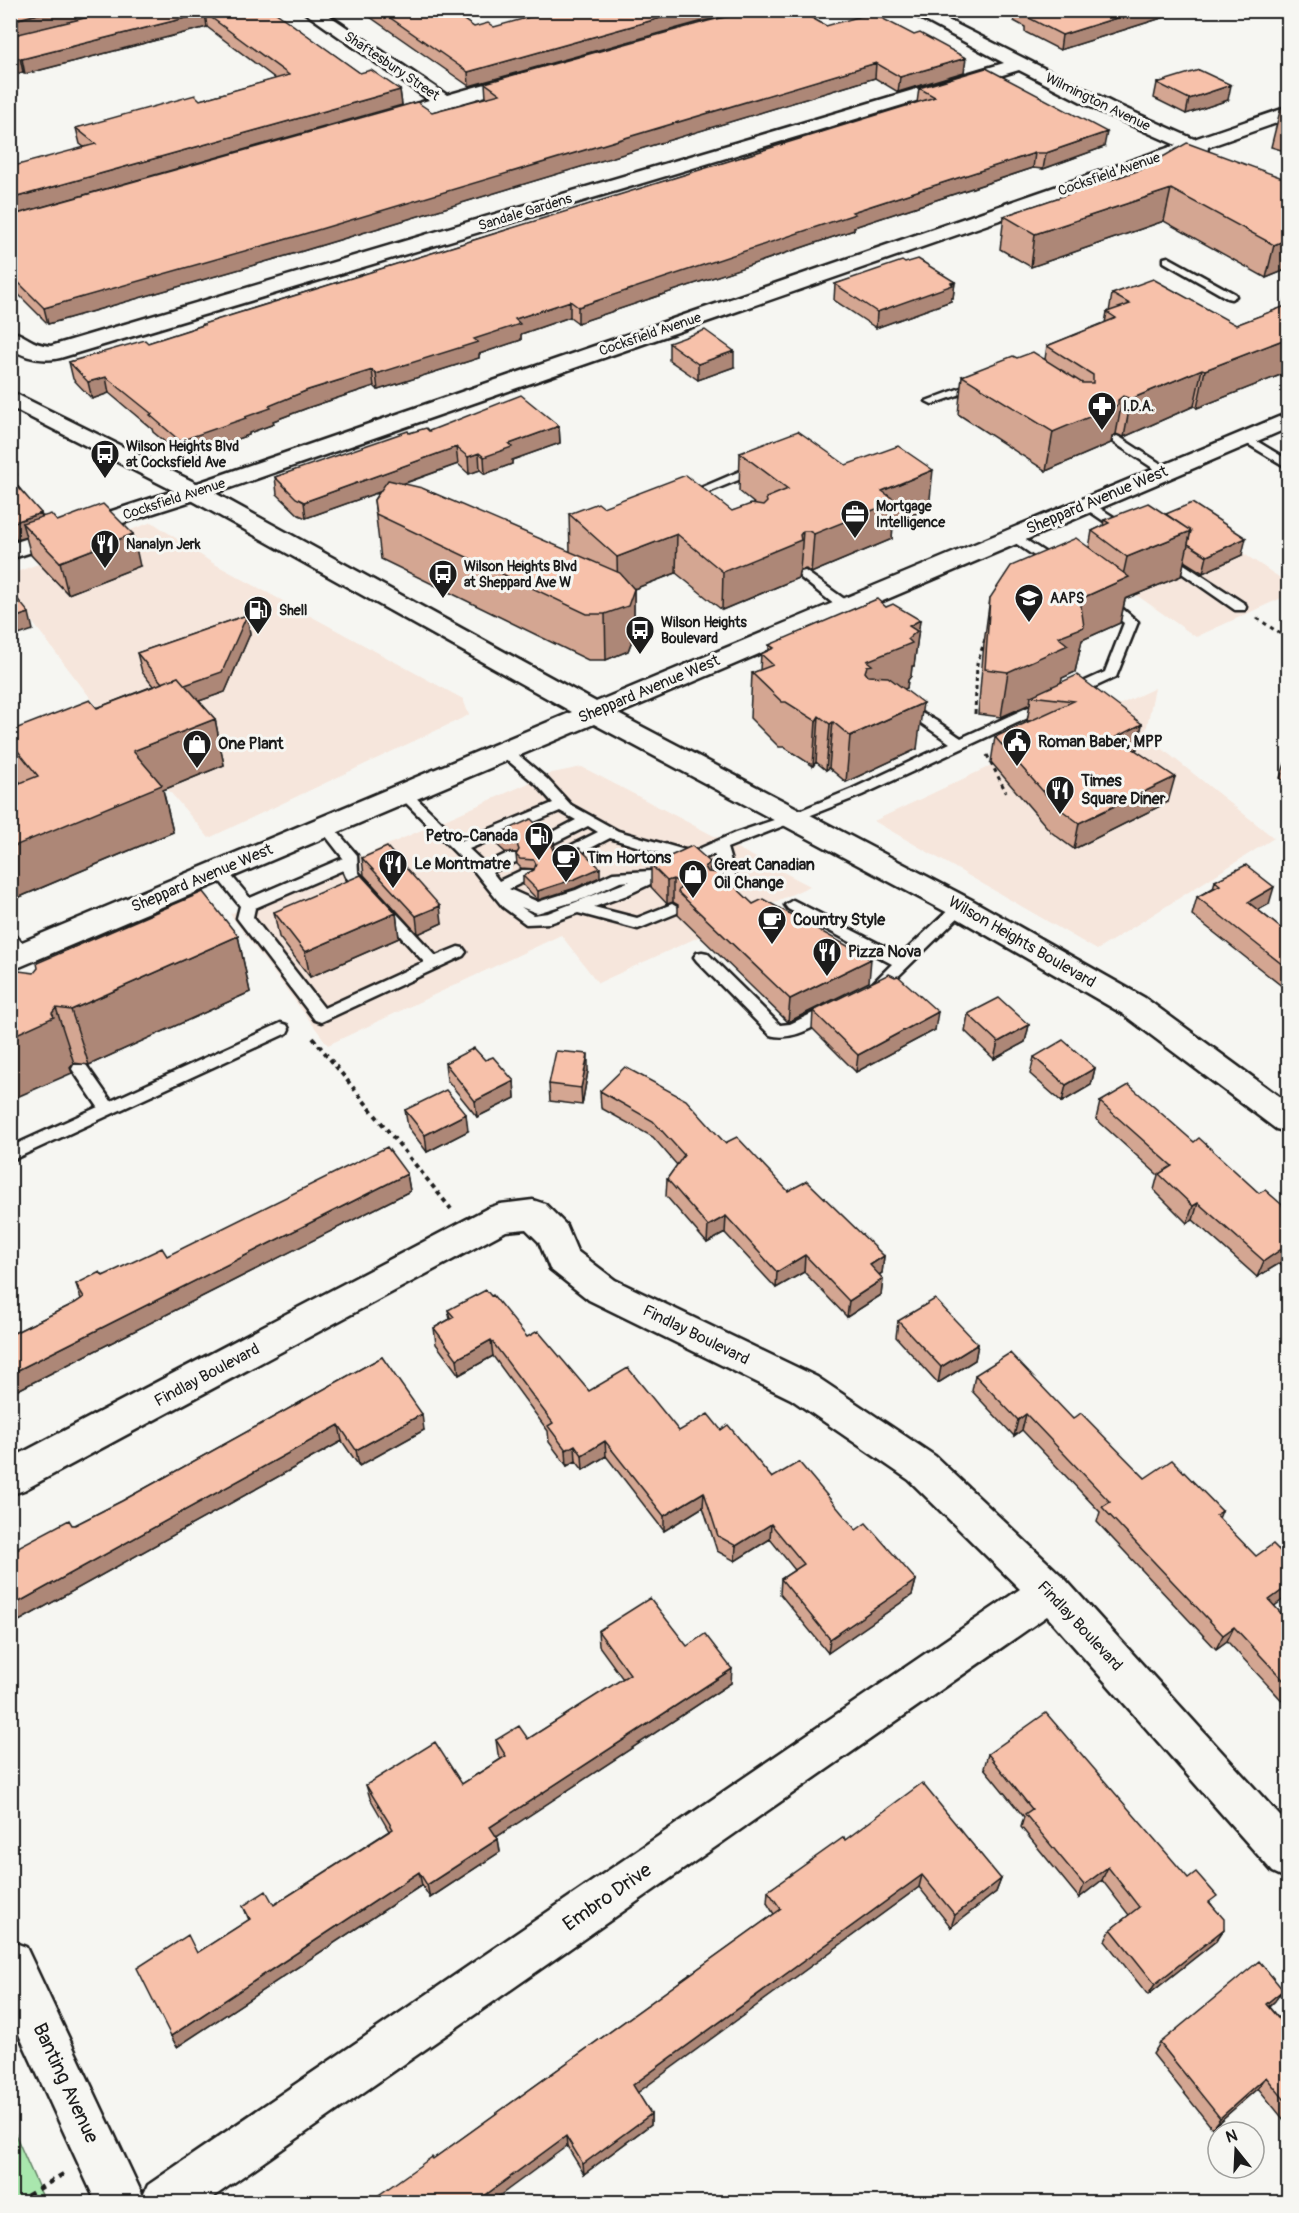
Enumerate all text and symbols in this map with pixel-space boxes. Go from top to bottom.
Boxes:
street label: Shaftesbury Street [341,28,443,104]
street label: Wilmington Avenue [1043,69,1153,135]
street label: Cocksfield Avenue [1056,149,1162,199]
street label: Sandale Gardens [476,189,575,234]
street label: Cocksfield Avenue [597,309,703,359]
pharmacy icon: I.D.A. [1086,390,1118,432]
place label: I.D.A. [1123,398,1154,415]
bus stop icon: Wilson Heights Blvd at Cocksfield Ave [89,438,121,480]
place label: Wilson Heights Blvd at Cocksfield Ave [126,438,239,471]
street label: Sheppard Avenue West [1023,461,1171,539]
street label: Cocksfield Avenue [121,474,227,524]
office icon: Mortgage Intelligence [839,498,871,540]
place label: Mortgage Intelligence [876,498,946,531]
restaurant icon: Nanalyn Jerk [89,528,121,570]
place label: Nanalyn Jerk [126,536,201,553]
bus stop icon: Wilson Heights Blvd at Sheppard Ave W [427,558,459,600]
place label: Wilson Heights Blvd at Sheppard Ave W [464,558,577,591]
school or university icon: AAPS [1013,582,1045,624]
place label: AAPS [1050,590,1084,607]
fuel station icon: Shell [242,594,274,636]
place label: Shell [279,602,307,619]
bus stop icon: Wilson Heights Boulevard [624,614,656,656]
place label: Wilson Heights Boulevard [661,614,747,647]
street label: Sheppard Avenue West [575,650,723,728]
public building icon: Roman Baber, MPP [1001,726,1033,768]
shop icon: One Plant [181,728,213,770]
place label: Roman Baber, MPP [1038,732,1163,752]
place label: One Plant [218,734,284,754]
place label: Times Square Diner [1080,771,1166,809]
restaurant icon: Times Square Diner [1044,774,1076,816]
fuel station icon: Petro-Canada [523,820,555,862]
place label: Petro-Canada [425,826,519,846]
street label: Sheppard Avenue West [128,839,276,917]
cafe icon: Tim Hortons [550,842,582,884]
restaurant icon: Le Montmatre [377,848,409,890]
place label: Tim Hortons [586,848,672,868]
place label: Le Montmatre [414,854,512,874]
place label: Great Canadian Oil Change [714,855,815,893]
shop icon: Great Canadian Oil Change [677,858,709,900]
street label: Wilson Heights Boulevard [945,892,1099,992]
cafe icon: Country Style [756,904,788,946]
place label: Country Style [793,910,886,930]
restaurant icon: Pizza Nova [811,936,843,978]
place label: Pizza Nova [848,942,922,962]
street label: Findlay Boulevard [639,1301,753,1369]
street label: Findlay Boulevard [151,1339,263,1411]
street label: Findlay Boulevard [1033,1577,1127,1675]
street label: Embro Drive [558,1857,656,1937]
street label: Banting Avenue [27,2019,105,2147]
north arrow [1206,2120,1266,2180]
text: N [1223,2125,1240,2148]

